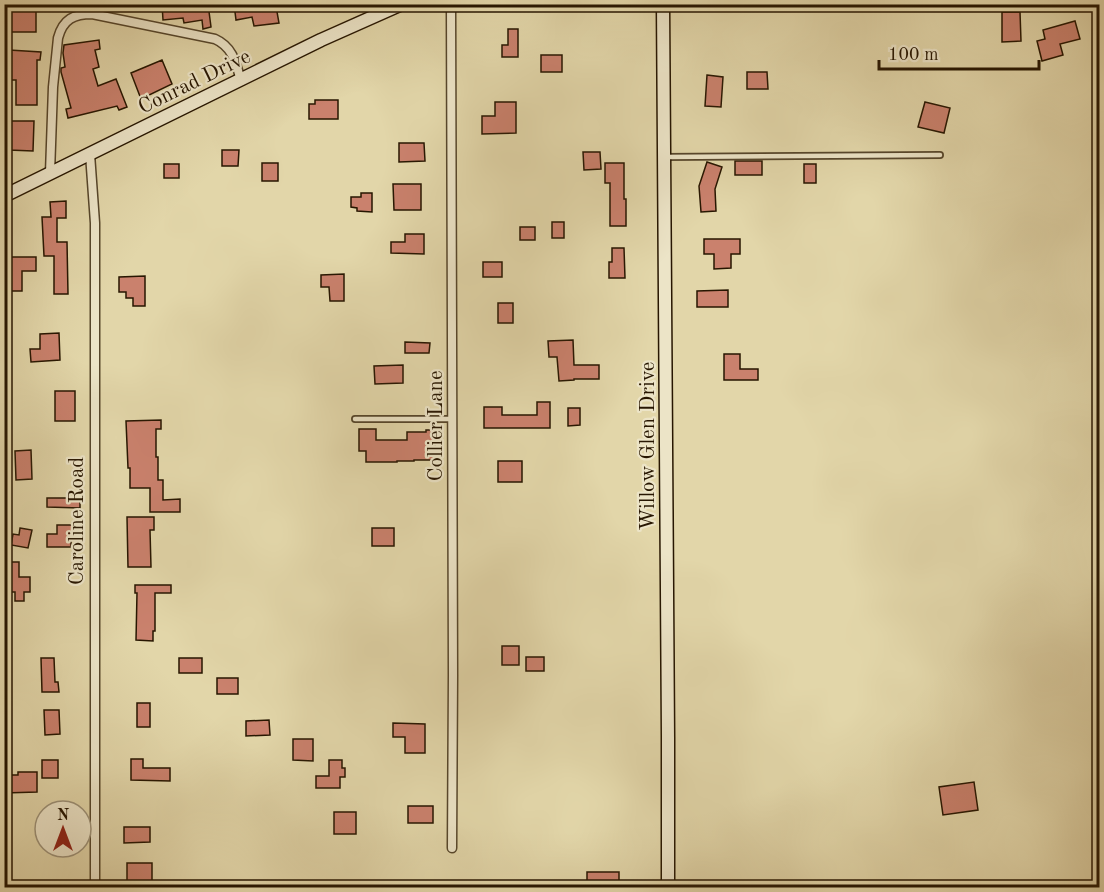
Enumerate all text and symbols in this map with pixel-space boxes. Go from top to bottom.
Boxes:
scale bar [879,33,1040,71]
street label: Conrad Drive [135,46,254,119]
text: 100 m [888,46,939,64]
street label: Willow Glen Drive [638,362,659,530]
street label: Collier Lane [426,370,447,482]
street label: Caroline Road [67,457,88,585]
north arrow [33,799,93,859]
text: N [57,808,70,824]

